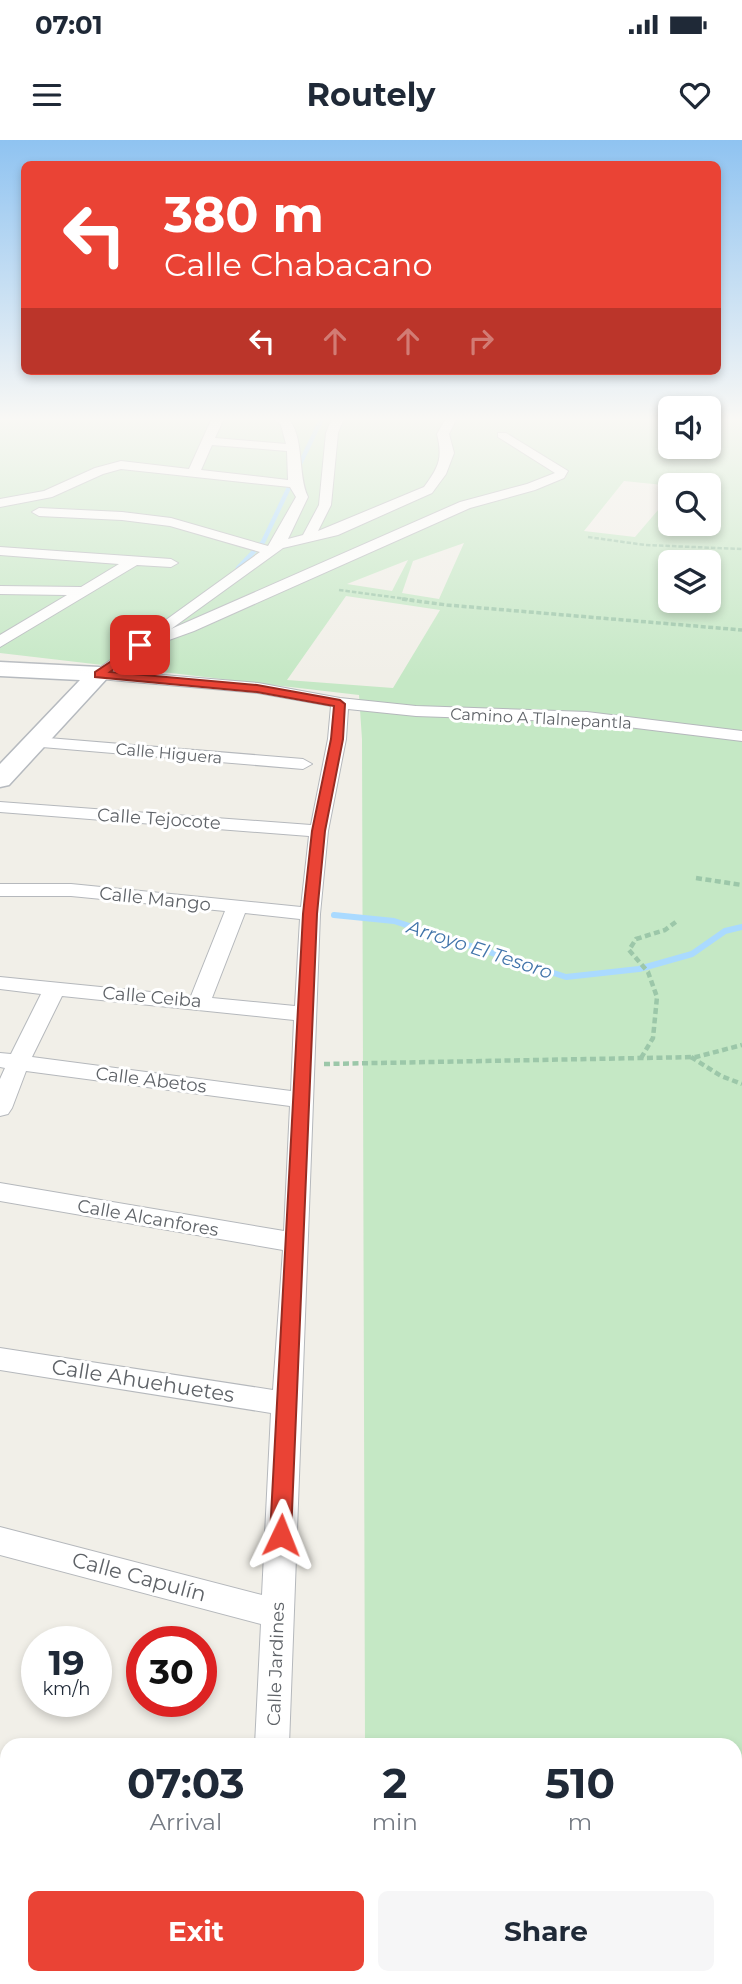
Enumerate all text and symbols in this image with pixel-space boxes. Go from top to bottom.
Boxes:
text: 07:01 [35,9,103,41]
text: Routely [307,75,435,114]
icon: menu [28,76,66,114]
icon: heart [676,76,714,114]
text: 380 m [164,185,324,244]
icon: left [49,189,140,280]
text: Calle Chabacano [164,245,433,284]
icon: left [243,322,281,360]
icon: ahead [316,322,354,360]
icon: ahead [389,322,427,360]
icon: right [462,322,500,360]
map controls [658,396,721,613]
button: sound [658,396,721,459]
button: search [658,473,721,536]
button: layers [658,550,721,613]
pin [110,615,170,675]
icon: arrive [121,626,159,664]
street label: Camino A Tlalnepantla [450,704,632,733]
street label: Calle Higuera [115,739,223,768]
street label: Calle Tejocote [96,804,222,834]
street label: Calle Mango [98,882,212,916]
water label: Arroyo El Tesoro [403,915,556,984]
street label: Calle Ceiba [102,982,202,1012]
street label: Calle Abetos [94,1062,208,1098]
street label: Calle Alcanfores [76,1195,221,1241]
street label: Calle Ahuehuetes [50,1354,236,1407]
position arrow [244,1498,318,1572]
street label: Calle Capulín [69,1547,209,1606]
street label: Calle Jardines [263,1601,289,1726]
speed limit sign: 30 [126,1626,217,1717]
text: 19 [48,1641,85,1684]
text: km/h [42,1678,91,1700]
text: 07:03 [127,1757,245,1809]
text: 2 [382,1757,407,1809]
text: 510 [545,1757,615,1809]
text: Arrival [150,1808,222,1836]
text: min [372,1808,418,1836]
text: m [568,1808,592,1836]
button: Exit [28,1891,364,1971]
button: Share [378,1891,714,1971]

